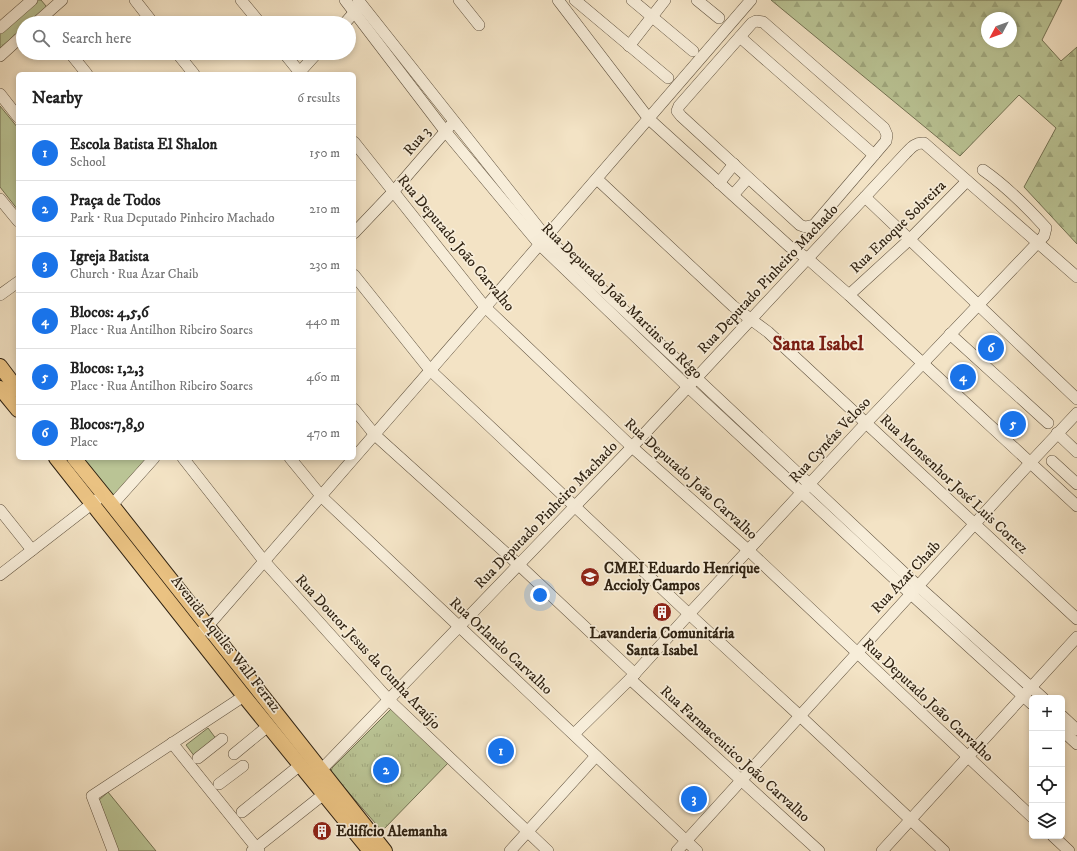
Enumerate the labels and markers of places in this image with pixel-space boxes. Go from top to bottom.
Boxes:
pin: 6 [978,333,1004,363]
pin: 4 [950,362,976,392]
pin: 5 [1000,409,1026,439]
place label: CMEI Eduardo Henrique Accioly Campos [603,559,760,595]
school or university icon: CMEI Eduardo Henrique Accioly Campos [579,566,601,588]
building icon: Lavanderia Comunitária Santa Isabel [651,601,673,623]
place label: Lavanderia Comunitária Santa Isabel [590,624,735,660]
pin: 1 [488,736,514,766]
pin: 2 [373,755,399,785]
pin: 3 [681,784,707,814]
building icon: Edifício Alemanha [311,820,333,842]
place label: Edifício Alemanha [336,822,448,841]

